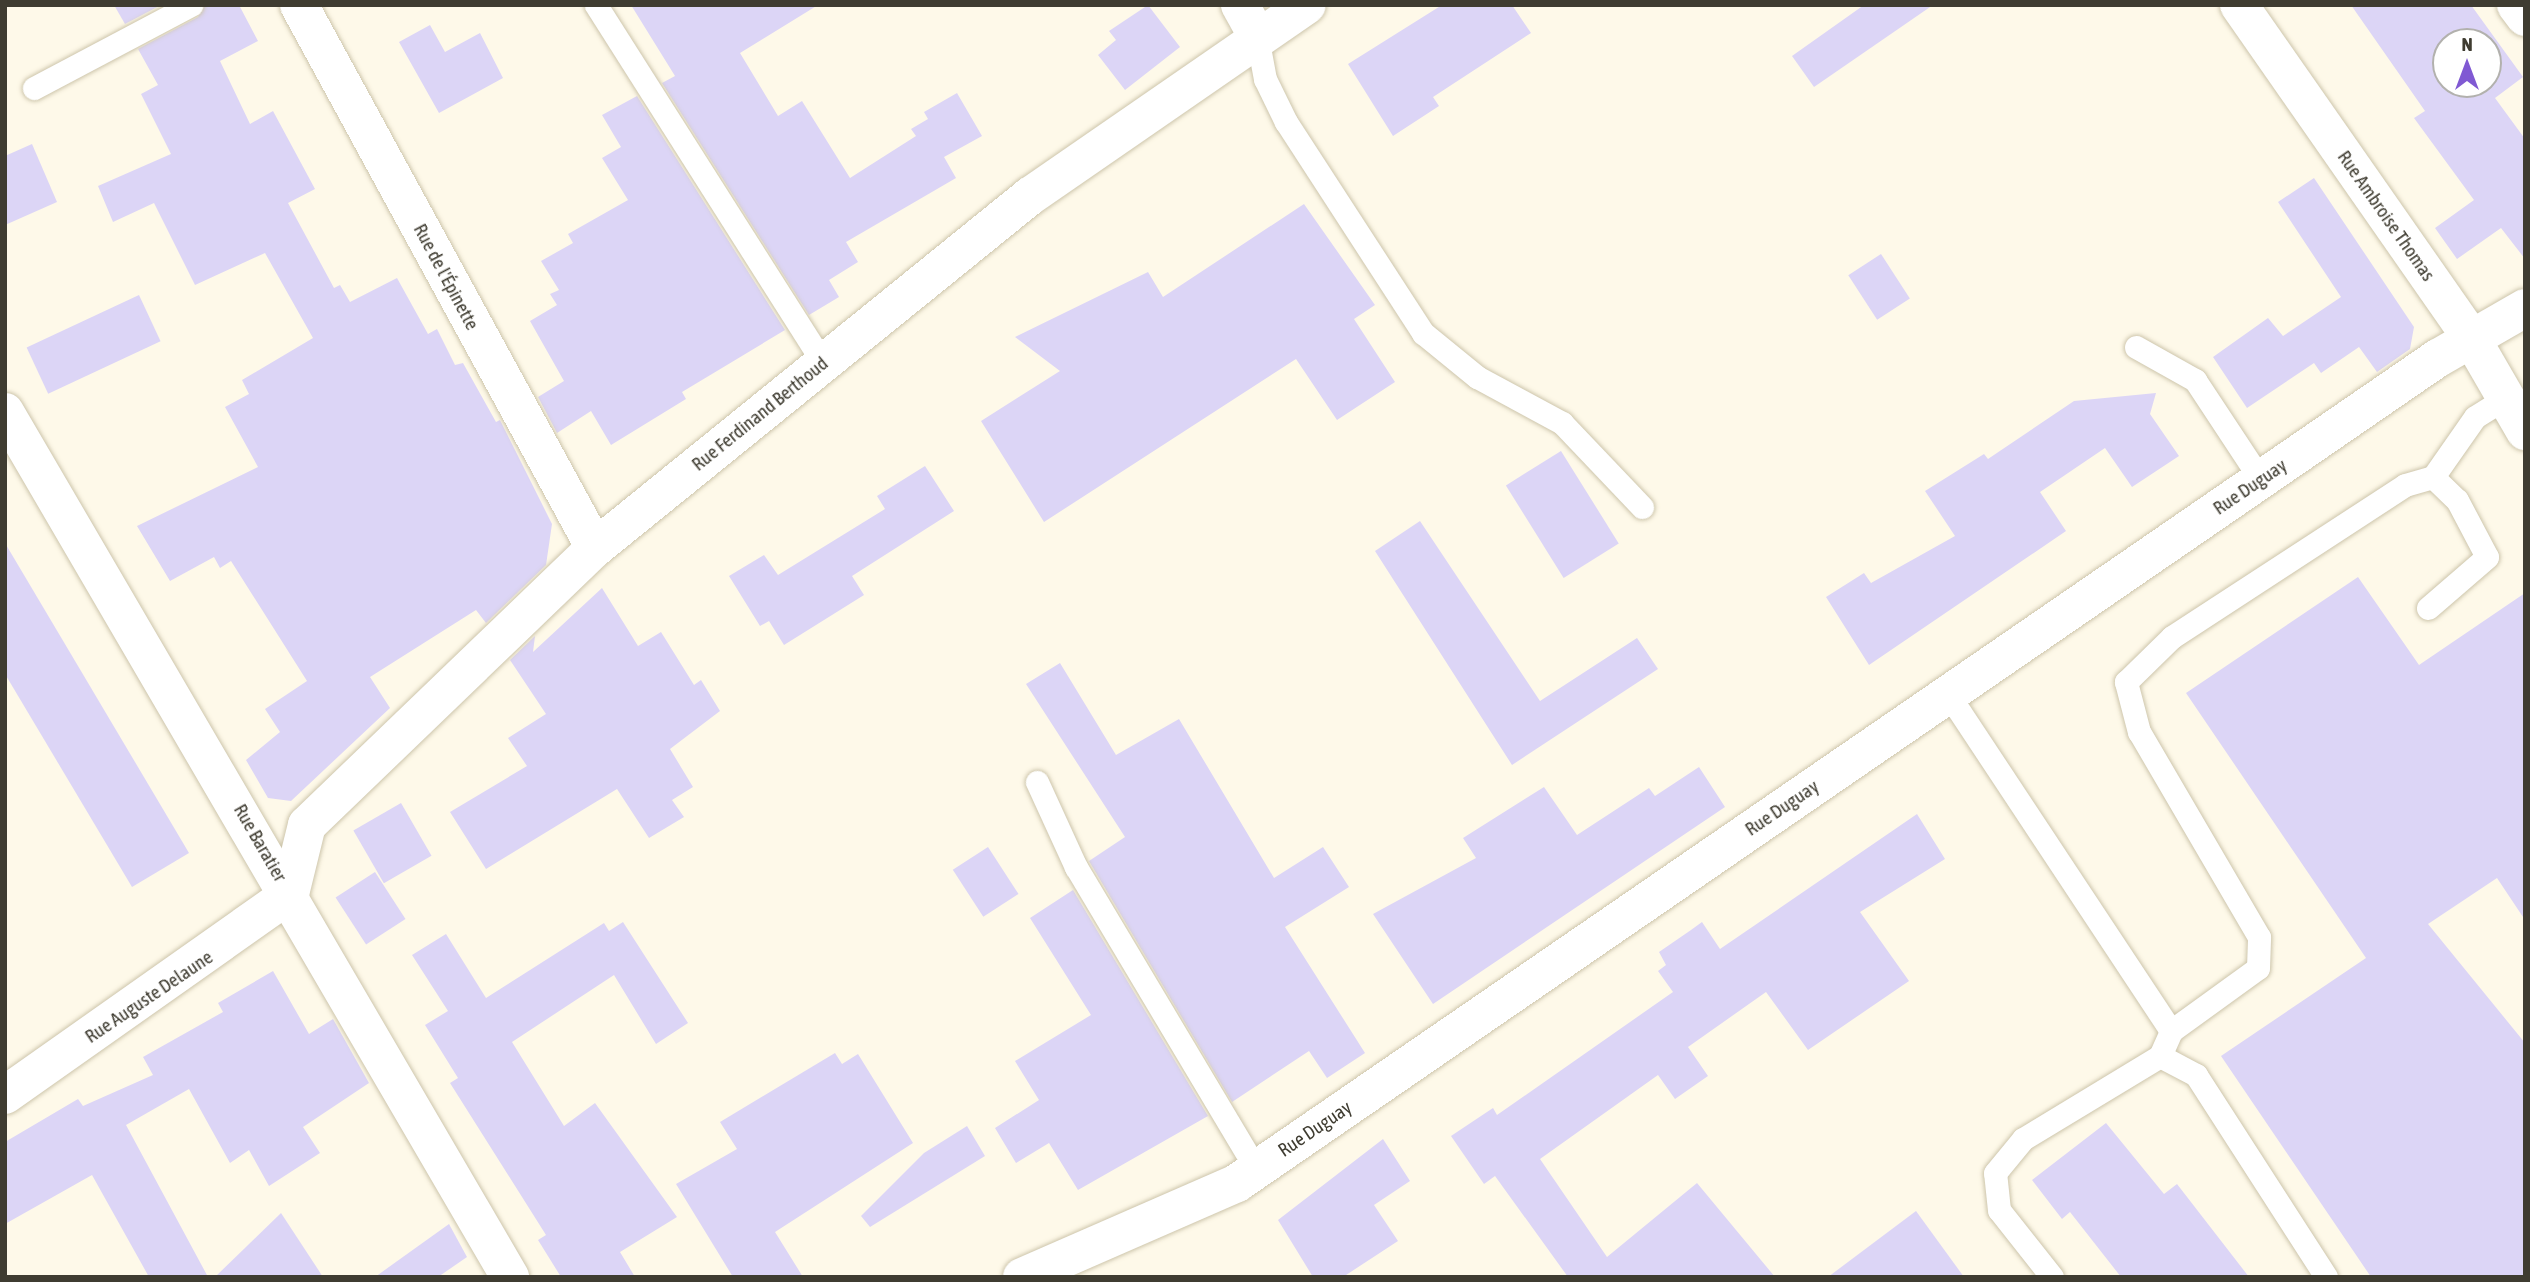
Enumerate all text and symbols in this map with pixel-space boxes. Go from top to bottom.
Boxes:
north arrow [2432,28,2502,98]
text: N [2461,33,2473,55]
street label: Rue Ambroise Thomas [2332,146,2440,286]
street label: Rue de l'Épinette [408,220,484,334]
street label: Rue Ferdinand Berthoud [687,352,833,476]
street label: Rue Duguay [2209,454,2291,520]
street label: Rue Duguay [1741,775,1823,841]
street label: Rue Baratier [229,800,291,886]
street label: Rue Auguste Delaune [81,946,217,1048]
street label: Rue Duguay [1274,1096,1356,1162]

